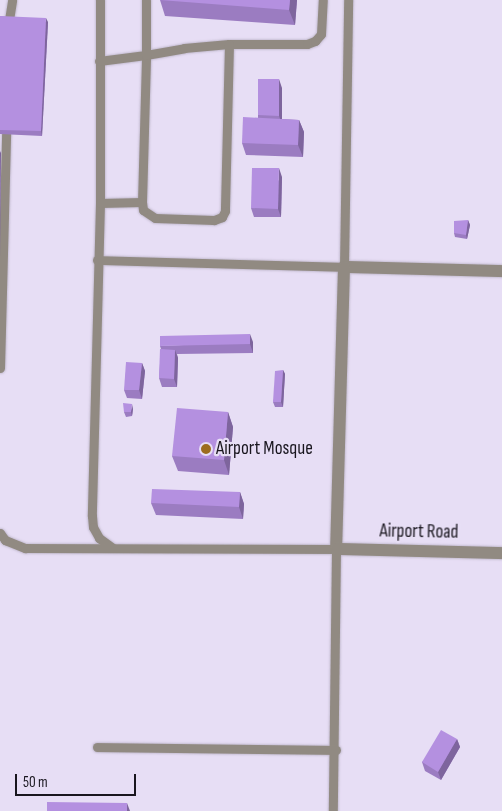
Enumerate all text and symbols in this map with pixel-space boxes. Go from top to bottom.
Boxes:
place label: Airport Mosque [216,438,313,460]
marker: Airport Mosque [200,443,212,455]
street label: Airport Road [379,520,459,544]
scale bar [18,764,139,796]
text: 50 m [23,773,48,792]

